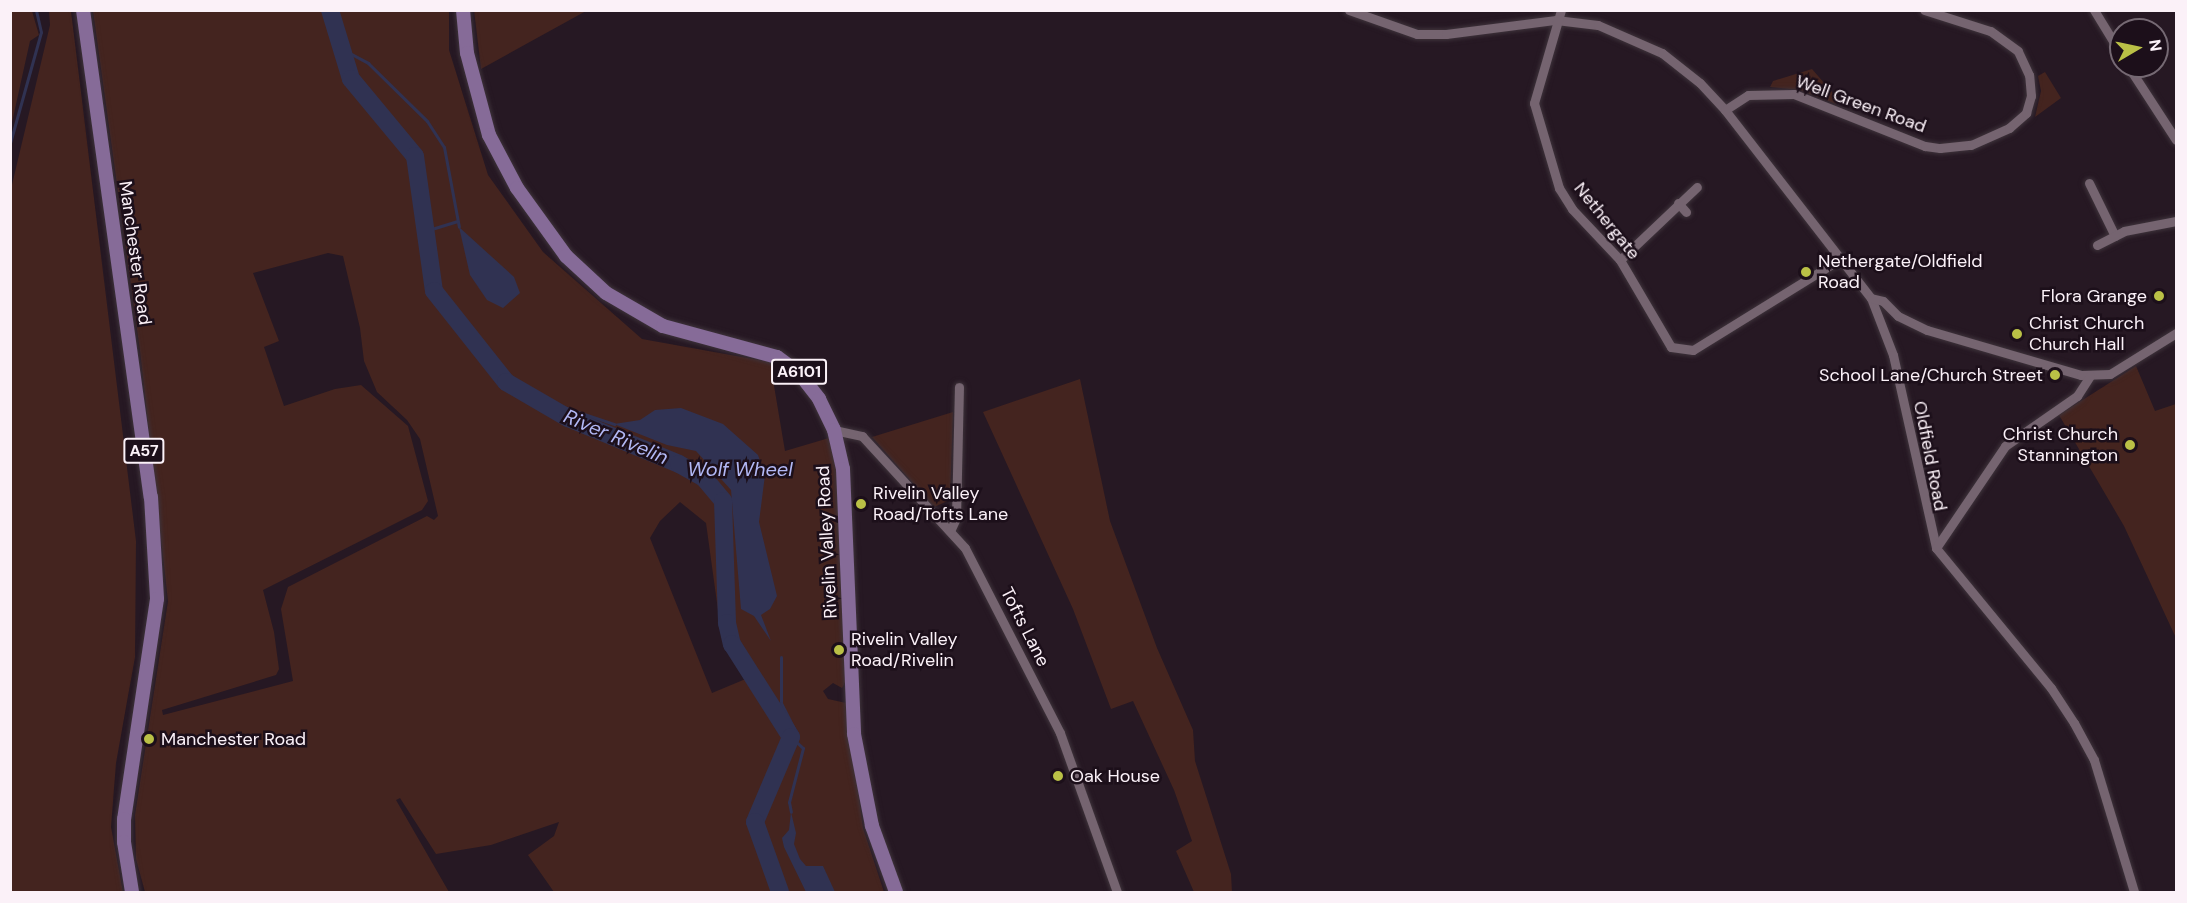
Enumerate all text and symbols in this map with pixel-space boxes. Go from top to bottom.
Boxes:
north arrow [2109,18,2169,78]
text: N [2144,38,2167,53]
street label: Well Green Road [1793,70,1929,138]
street label: Nethergate [1569,178,1645,264]
street label: Manchester Road [114,180,156,326]
place label: Nethergate/Oldfield Road [1818,251,1982,294]
marker: Nethergate/Oldfield Road [1799,265,1813,279]
place label: Flora Grange [2041,285,2147,307]
marker: Flora Grange [2152,289,2166,303]
place label: Christ Church Church Hall [2029,313,2144,356]
marker: Christ Church Church Hall [2010,327,2024,341]
road number: A6101 [770,359,828,385]
place label: School Lane/Church Street [1819,364,2043,386]
marker: School Lane/Church Street [2048,368,2062,382]
street label: Oldfield Road [1909,399,1951,513]
water label: River Rivelin [560,404,672,470]
place label: Christ Church Stannington [2003,424,2118,466]
road number: A57 [123,438,165,464]
marker: Christ Church Stannington [2123,438,2137,452]
water label: Wolf Wheel [687,457,793,481]
street label: Rivelin Valley Road [812,465,842,619]
place label: Rivelin Valley Road/Tofts Lane [873,483,1008,526]
marker: Rivelin Valley Road/Tofts Lane [854,497,868,511]
street label: Tofts Lane [996,584,1054,670]
place label: Rivelin Valley Road/Rivelin [851,629,957,672]
marker: Rivelin Valley Road/Rivelin [832,643,846,657]
place label: Manchester Road [161,728,306,750]
marker: Manchester Road [142,732,156,746]
place label: Oak House [1070,765,1160,787]
marker: Oak House [1051,769,1065,783]

